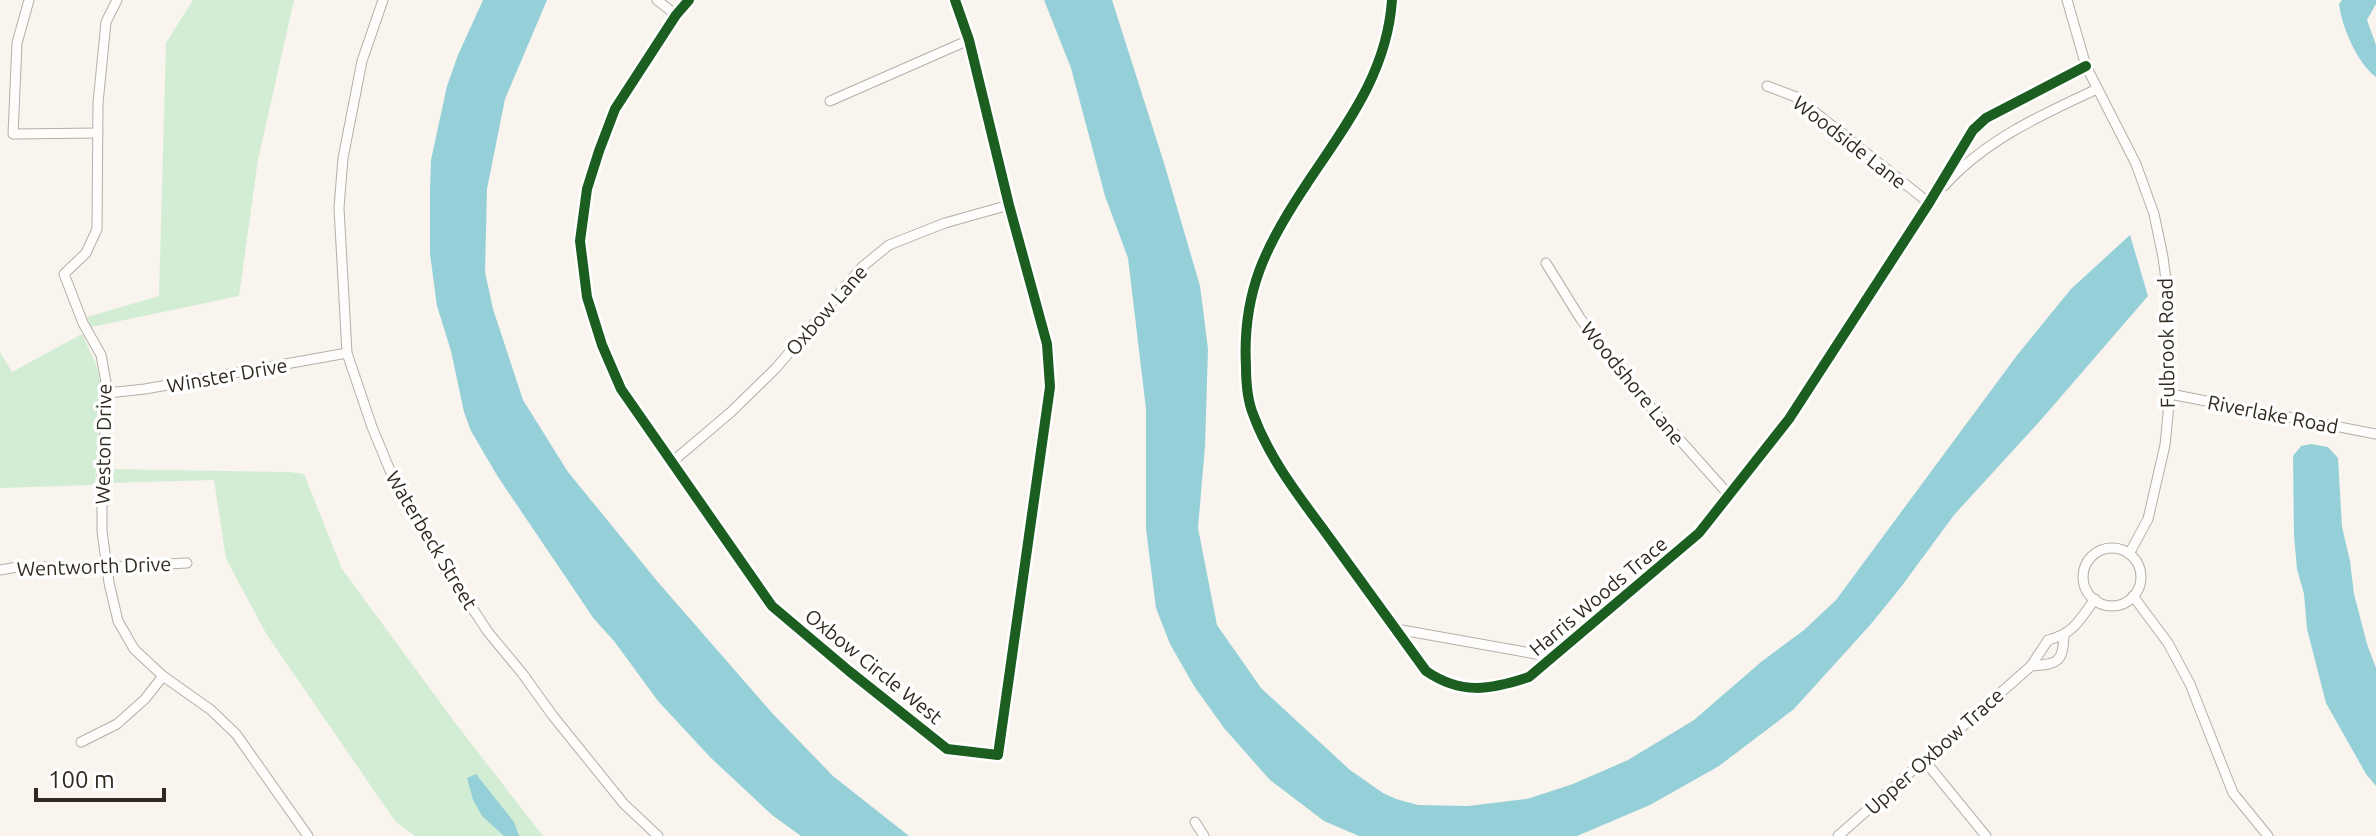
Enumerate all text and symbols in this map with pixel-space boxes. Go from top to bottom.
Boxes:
street label: Woodside Lane [1789,91,1911,193]
street label: Oxbow Lane [781,260,871,360]
street label: Fulbrook Road [2153,278,2179,408]
street label: Woodshore Lane [1576,317,1690,449]
street label: Winster Drive [165,353,289,397]
street label: Weston Drive [90,383,116,505]
street label: Riverlake Road [2206,390,2340,438]
street label: Waterbeck Street [382,467,482,613]
street label: Harris Woods Trace [1524,532,1672,660]
street label: Wentworth Drive [16,552,172,580]
street label: Oxbow Circle West [801,604,947,728]
street label: Upper Oxbow Trace [1860,683,2008,819]
scale bar [36,752,164,802]
text: 100 m [48,766,115,793]

